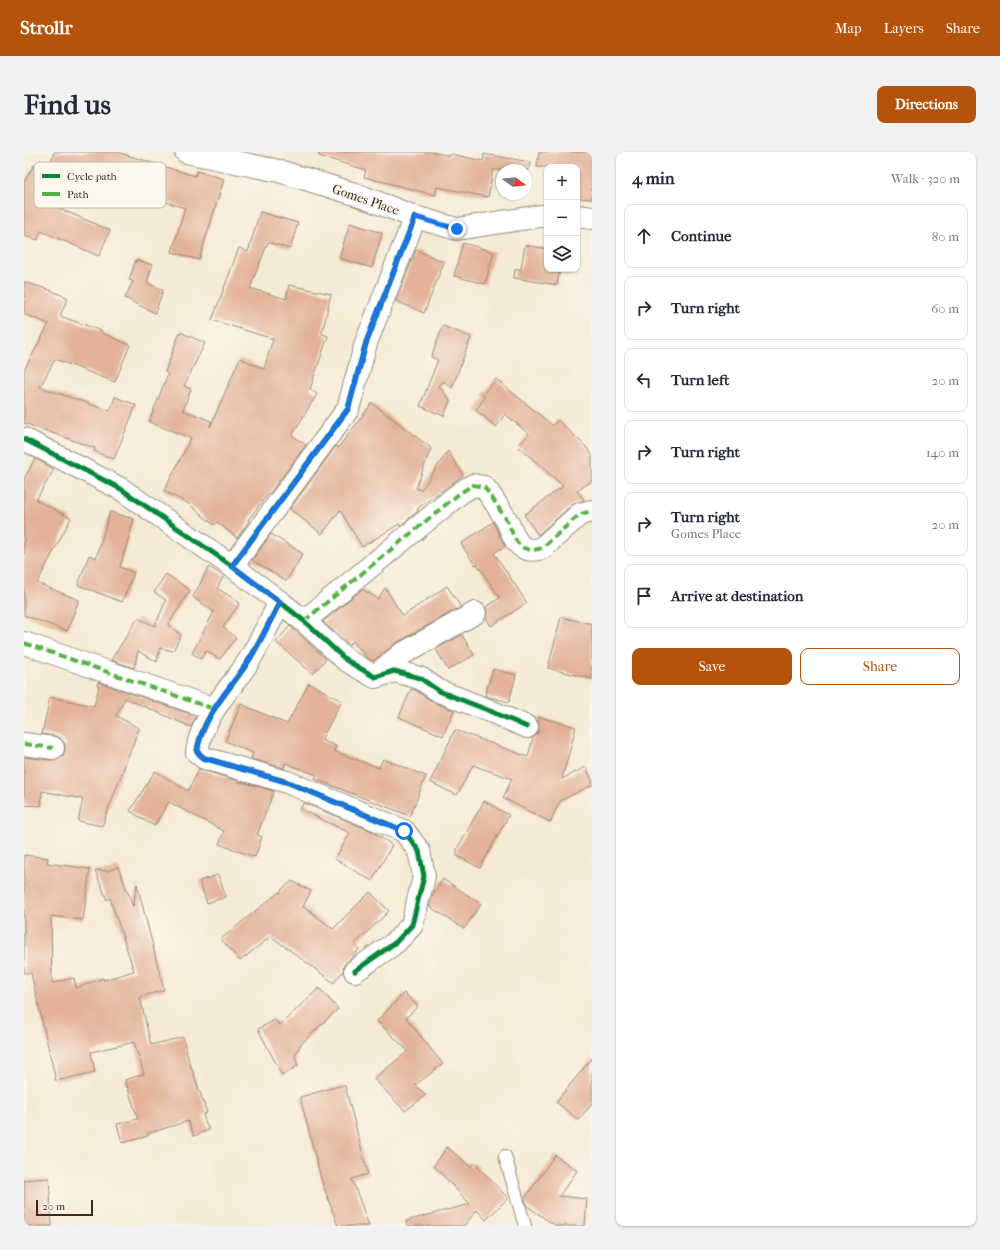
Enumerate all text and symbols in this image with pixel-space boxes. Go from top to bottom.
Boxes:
text: Strollr [20,17,73,39]
text: Map [835,20,862,37]
text: Layers [884,20,924,37]
text: Share [946,20,980,37]
button: Directions [877,86,976,123]
text: Find us [24,88,111,121]
legend [34,162,166,208]
north arrow [496,164,532,200]
map controls [544,164,580,272]
button: + [544,164,580,200]
text: 4 min [632,168,675,188]
text: Cycle path [67,170,118,183]
text: Walk · 320 m [891,171,960,186]
street label: Gomes Place [330,181,402,218]
text: Path [67,188,90,201]
button: − [544,200,580,236]
route end [448,220,466,238]
icon: ahead [633,225,655,247]
text: Continue [671,227,731,245]
text: 80 m [932,229,959,244]
button: layers [544,236,580,272]
icon: right [633,297,655,319]
text: Turn right [671,299,740,317]
text: 60 m [931,301,959,316]
icon: left [633,369,655,391]
text: Turn left [671,371,729,389]
text: 20 m [932,373,959,388]
icon: right [633,441,655,463]
text: Turn right [671,443,740,461]
text: 140 m [926,445,959,460]
text: Turn right [671,508,740,526]
icon: right [633,513,655,535]
text: 20 m [932,517,959,532]
text: Gomes Place [671,526,741,541]
icon: arrive [633,585,655,607]
text: Arrive at destination [671,587,803,605]
button: Save [632,648,792,685]
button: Share [800,648,960,685]
route start [395,822,413,840]
scale bar [36,1198,93,1217]
text: 20 m [42,1200,65,1213]

